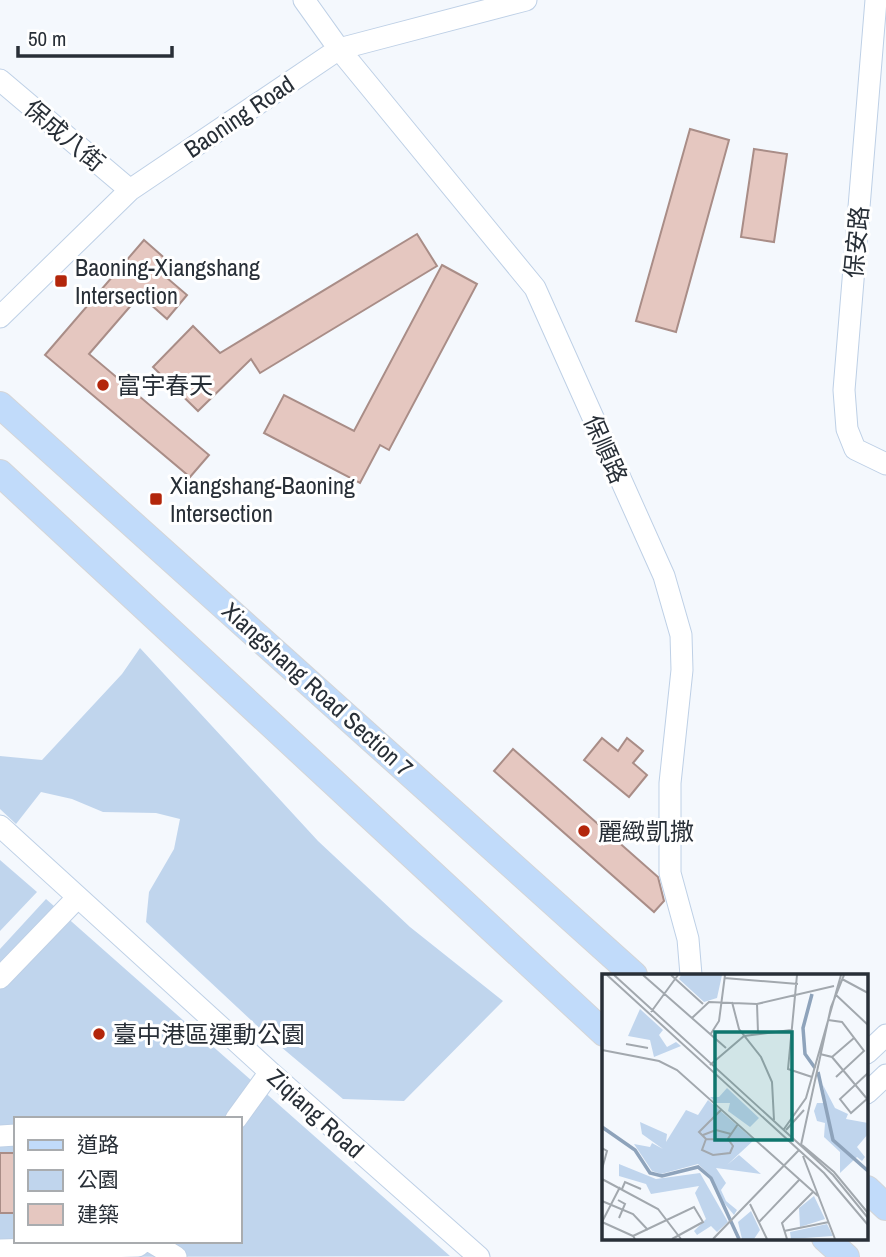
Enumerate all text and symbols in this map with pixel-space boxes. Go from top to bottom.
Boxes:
scale bar [18,14,172,58]
text: 50 m [28,24,66,53]
street label: Baoning Road [178,68,300,164]
street label: 保成八街 [18,92,112,178]
street label: 保安路 [837,205,875,279]
place label: Baoning-Xiangshang Intersection [75,251,260,311]
marker: Baoning-Xiangshang Intersection [53,273,69,289]
place label: 富宇春天 [117,369,213,401]
marker: 富宇春天 [95,377,111,393]
street label: 保順路 [577,410,635,488]
place label: Xiangshang-Baoning Intersection [170,469,355,529]
marker: Xiangshang-Baoning Intersection [148,491,164,507]
street label: Xiangshang Road Section 7 [216,595,420,783]
place label: 麗緻凱撒 [598,815,694,847]
marker: 麗緻凱撒 [576,823,592,839]
inset map [602,974,868,1240]
place label: 臺中港區運動公園 [113,1018,305,1050]
marker: 臺中港區運動公園 [91,1026,107,1042]
street label: Ziqiang Road [261,1061,371,1165]
legend [14,1117,242,1243]
text: 道路 [77,1130,119,1159]
text: 公園 [77,1165,119,1194]
text: 建築 [77,1200,119,1229]

